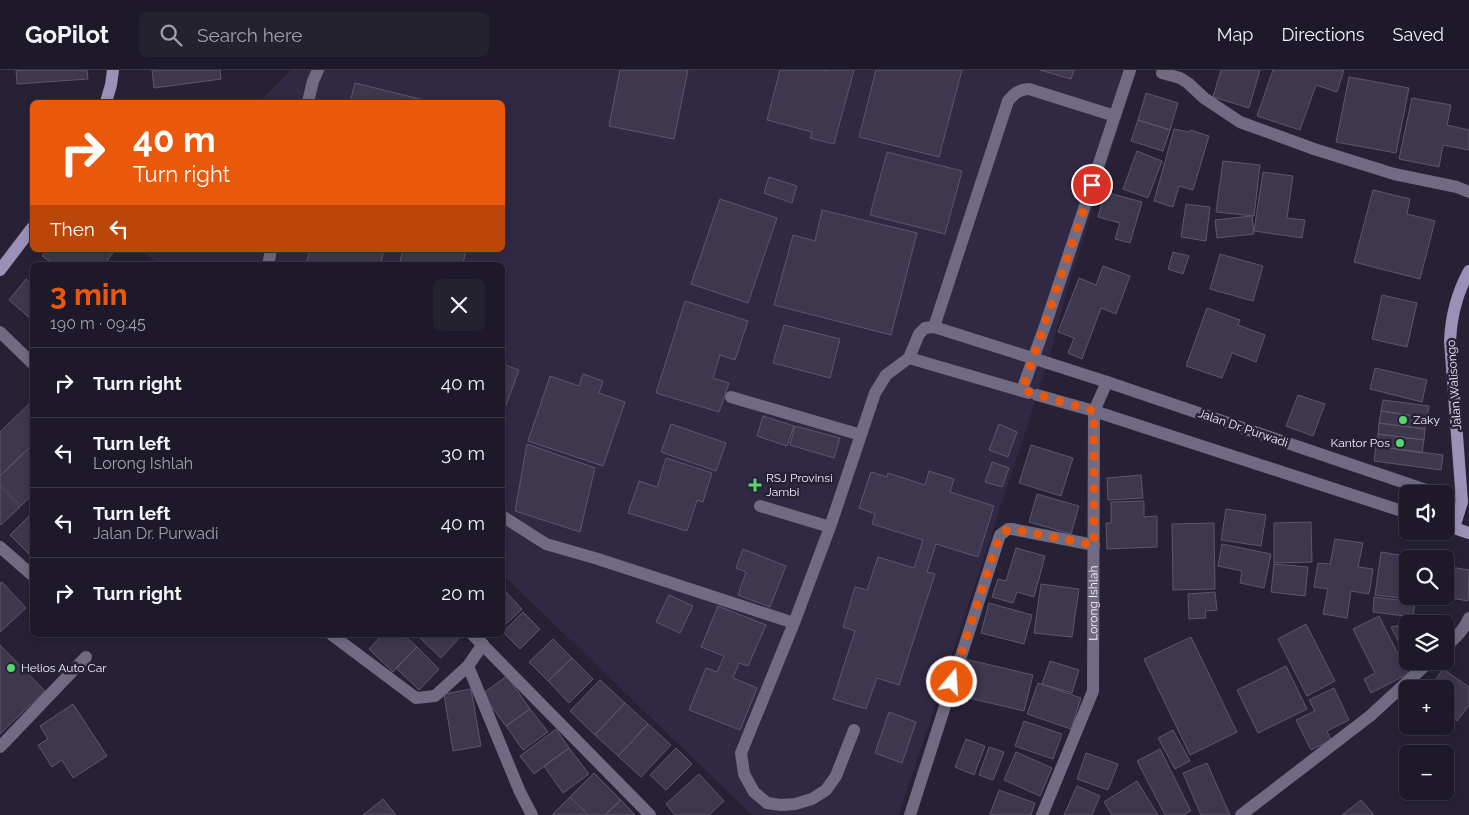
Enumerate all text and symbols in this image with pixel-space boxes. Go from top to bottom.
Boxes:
search box [139,12,489,57]
text: GoPilot [25,20,109,49]
icon: search [157,21,185,49]
text: Search here [197,24,303,46]
text: Map [1217,24,1253,45]
text: Directions [1281,24,1365,45]
text: Saved [1393,24,1444,45]
text: 40 m [133,119,215,160]
icon: right [50,120,115,185]
text: Turn right [133,161,230,187]
pin [1071,164,1113,206]
icon: arrive [1078,171,1106,199]
icon: left [105,215,133,243]
text: Then [50,218,95,240]
text: 3 min [50,277,128,312]
button: close [433,279,485,331]
text: 190 m · 09:45 [50,314,146,333]
street label: Jalan Walisongo [1444,339,1464,431]
icon: right [50,369,78,397]
text: Turn right [93,372,182,394]
text: 40 m [441,372,485,394]
street label: Jalan Dr. Purwadi [1196,406,1290,450]
place label: Zaky [1413,413,1440,427]
marker: Zaky [1397,414,1409,426]
text: Turn left [93,432,170,454]
place label: Kantor Pos [1330,436,1390,450]
marker: Kantor Pos [1394,437,1406,449]
icon: left [50,439,78,467]
text: 30 m [441,442,485,464]
text: Lorong Ishlah [93,454,193,473]
place label: RSJ Provinsi Jambi [766,471,833,499]
marker: RSJ Provinsi Jambi [748,478,762,492]
map controls [1399,485,1454,800]
button: sound [1399,485,1454,540]
text: Turn left [93,502,170,524]
icon: left [50,509,78,537]
text: 40 m [441,512,485,534]
text: Jalan Dr. Purwadi [93,524,218,543]
button: search [1399,550,1454,605]
street label: Lorong Ishlah [1086,565,1100,641]
icon: right [50,579,78,607]
text: Turn right [93,582,182,604]
text: 20 m [441,582,485,604]
button: layers [1399,615,1454,670]
position arrow [925,655,977,707]
place label: Helios Auto Car [21,661,107,675]
marker: Helios Auto Car [5,662,17,674]
button: + [1399,680,1454,735]
button: − [1399,745,1454,800]

